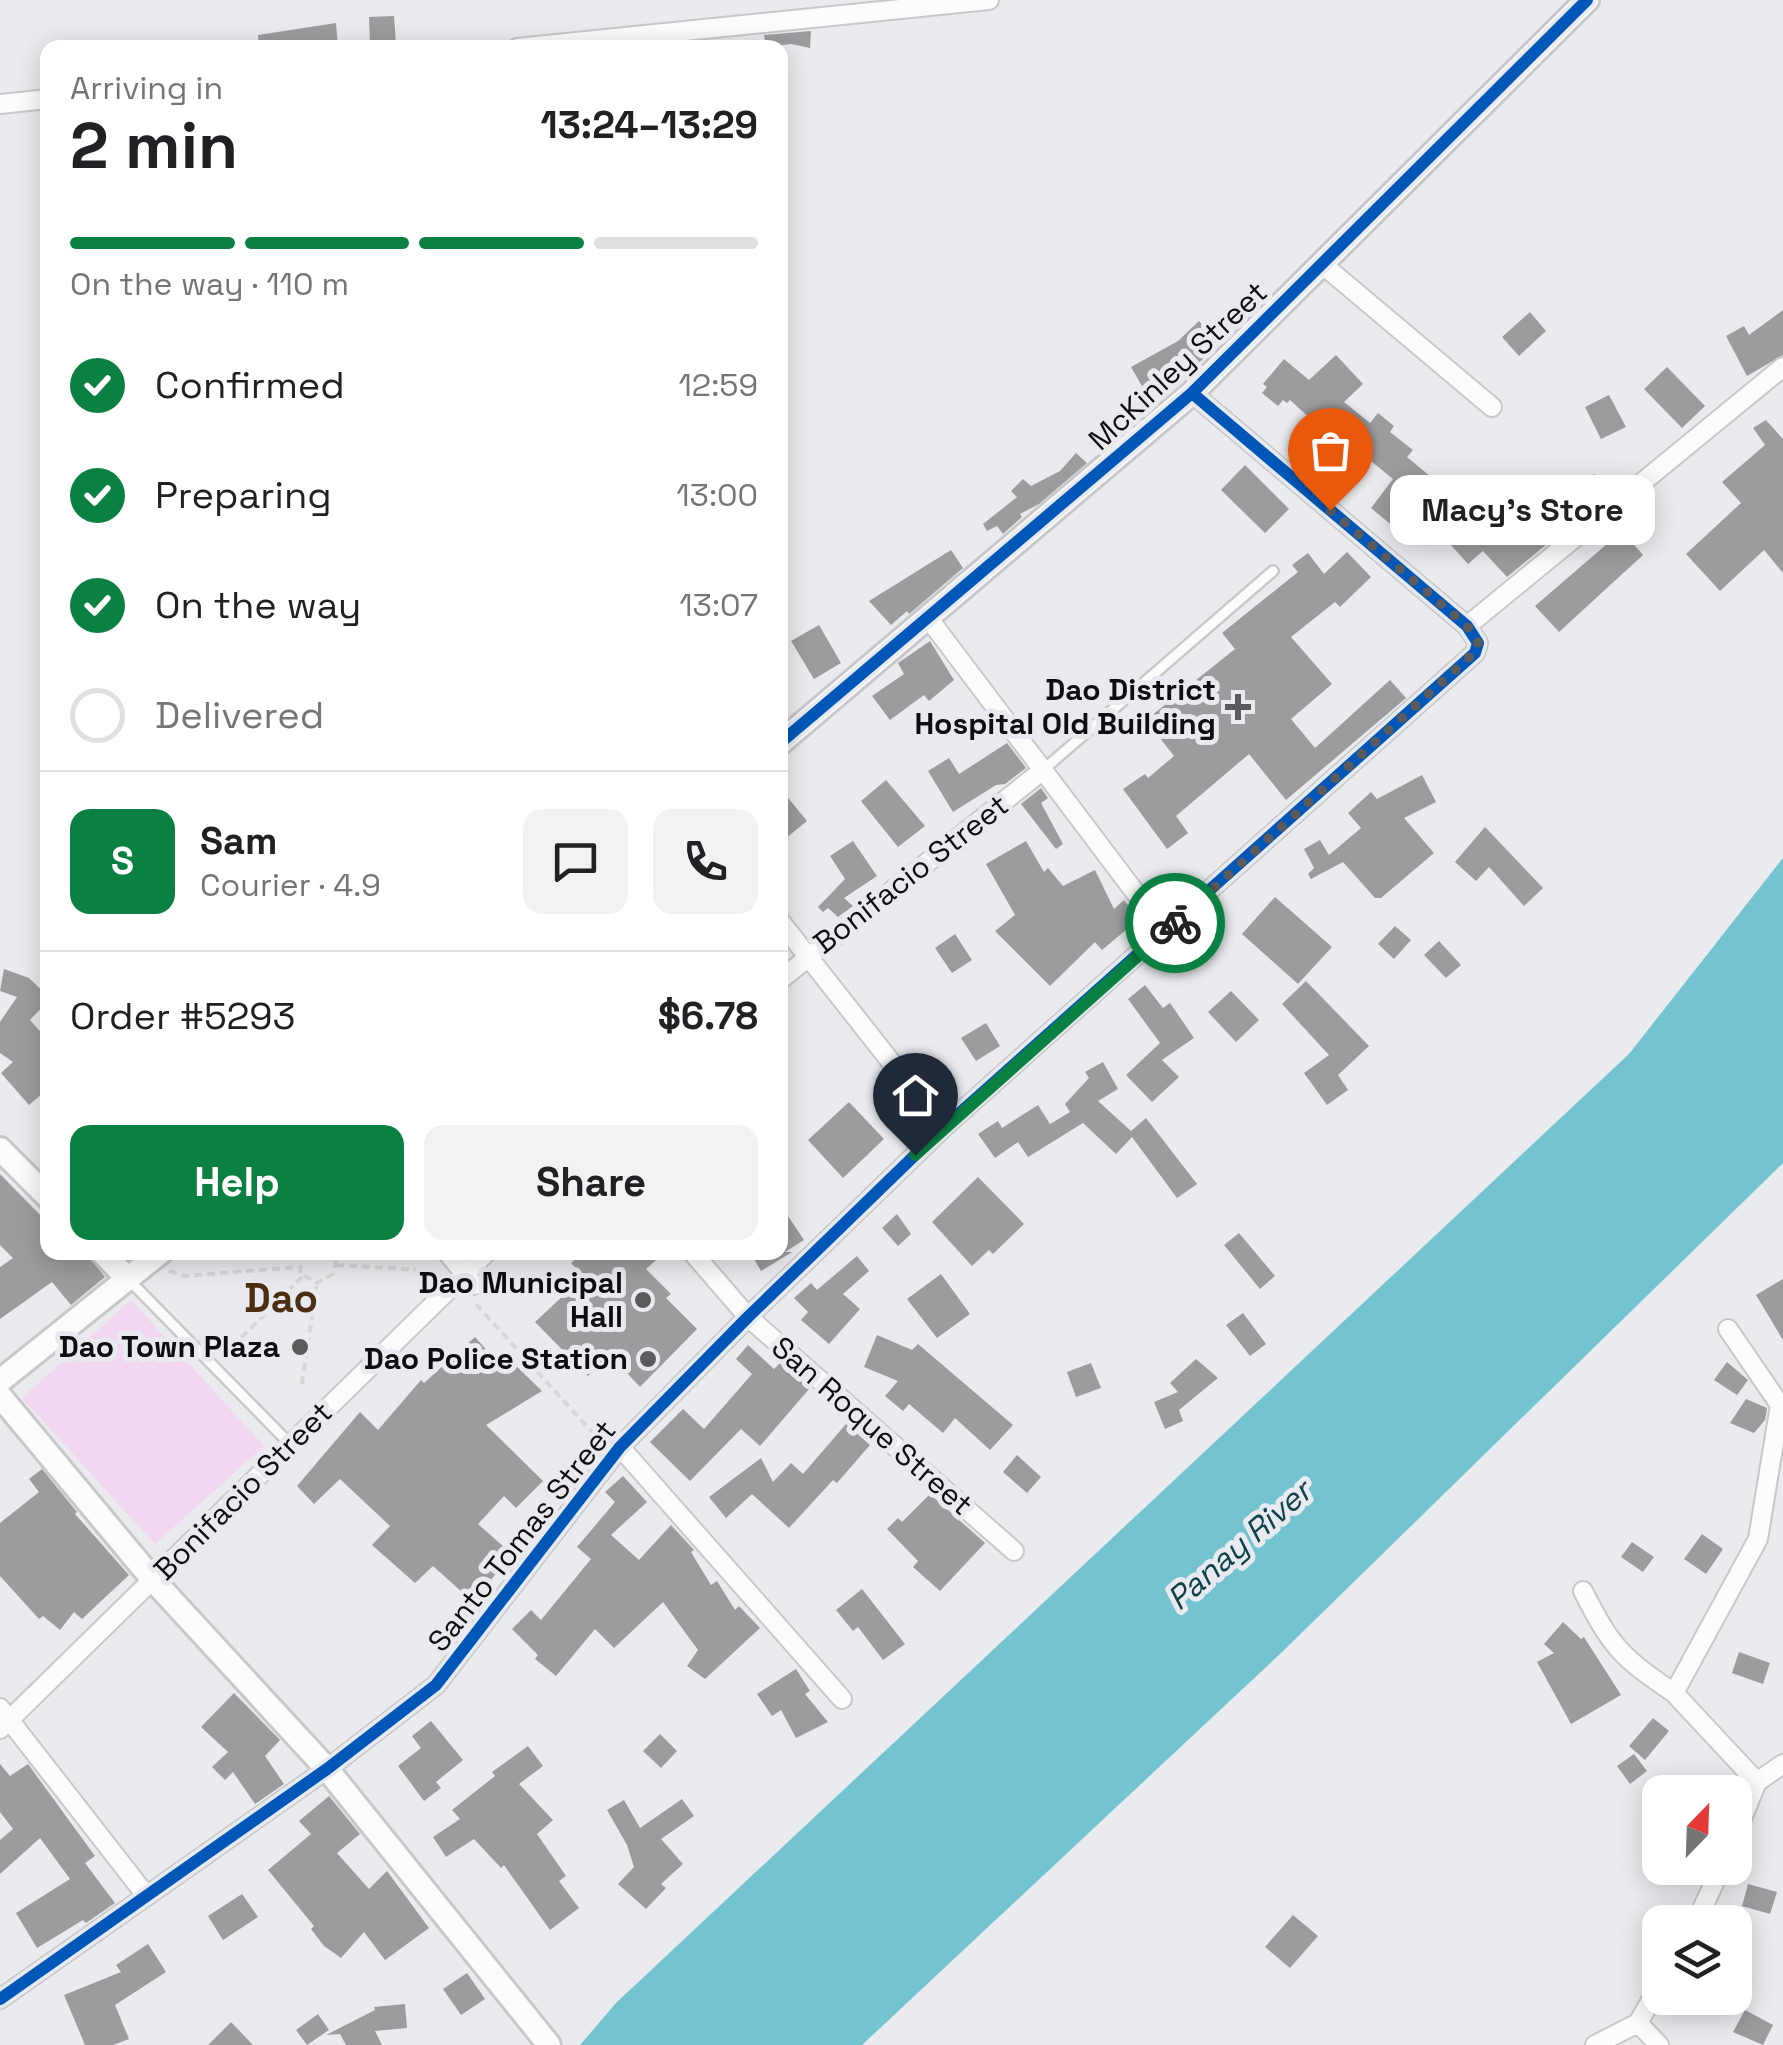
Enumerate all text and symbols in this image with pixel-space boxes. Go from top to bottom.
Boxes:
text: Arriving in [70,68,223,108]
text: 13:24–13:29 [541,101,758,149]
text: 2 min [70,104,238,187]
text: On the way · 110 m [70,264,349,304]
street label: McKinley Street [1080,273,1275,459]
icon: check [70,358,125,413]
text: Confirmed [155,361,345,409]
text: 12:59 [678,365,758,405]
pin [1288,408,1373,511]
icon: bag [1303,423,1358,478]
icon: check [70,468,125,523]
text: Preparing [155,471,332,519]
text: 13:00 [676,475,758,515]
callout: Macy's Store [1390,475,1655,545]
text: Macy's Store [1421,490,1624,530]
icon: check [70,578,125,633]
text: On the way [155,581,361,629]
text: 13:07 [679,585,758,625]
place label: Dao District Hospital Old Building [914,670,1216,743]
text: Delivered [155,691,324,739]
marker: Dao District Hospital Old Building [1225,694,1251,720]
street label: Bonifacio Street [805,785,1016,962]
button: chat [523,809,628,914]
button: phone [653,809,758,914]
text: Sam [200,817,277,865]
text: S [111,837,134,885]
text: Courier · 4.9 [200,865,381,905]
courier [1125,873,1225,973]
icon: bike [1148,896,1203,951]
text: Order #5293 [70,992,295,1040]
text: $6.78 [658,992,758,1040]
pin [873,1053,958,1156]
icon: home [888,1068,943,1123]
button: Help [70,1125,404,1240]
button: Share [424,1125,758,1240]
place label: Dao Municipal Hall [419,1263,623,1336]
district label: Dao [244,1273,318,1324]
marker: Dao Municipal Hall [632,1289,654,1311]
place label: Dao Town Plaza [59,1327,280,1366]
street label: San Roque Street [764,1328,981,1524]
marker: Dao Town Plaza [289,1336,311,1358]
place label: Dao Police Station [364,1339,628,1378]
marker: Dao Police Station [637,1348,659,1370]
street label: Bonifacio Street [145,1393,340,1588]
street label: Santo Tomas Street [419,1412,624,1659]
water label: Panay River [1159,1469,1322,1619]
north arrow [1642,1775,1752,1885]
map controls [1642,1775,1752,2015]
button: layers [1642,1905,1752,2015]

